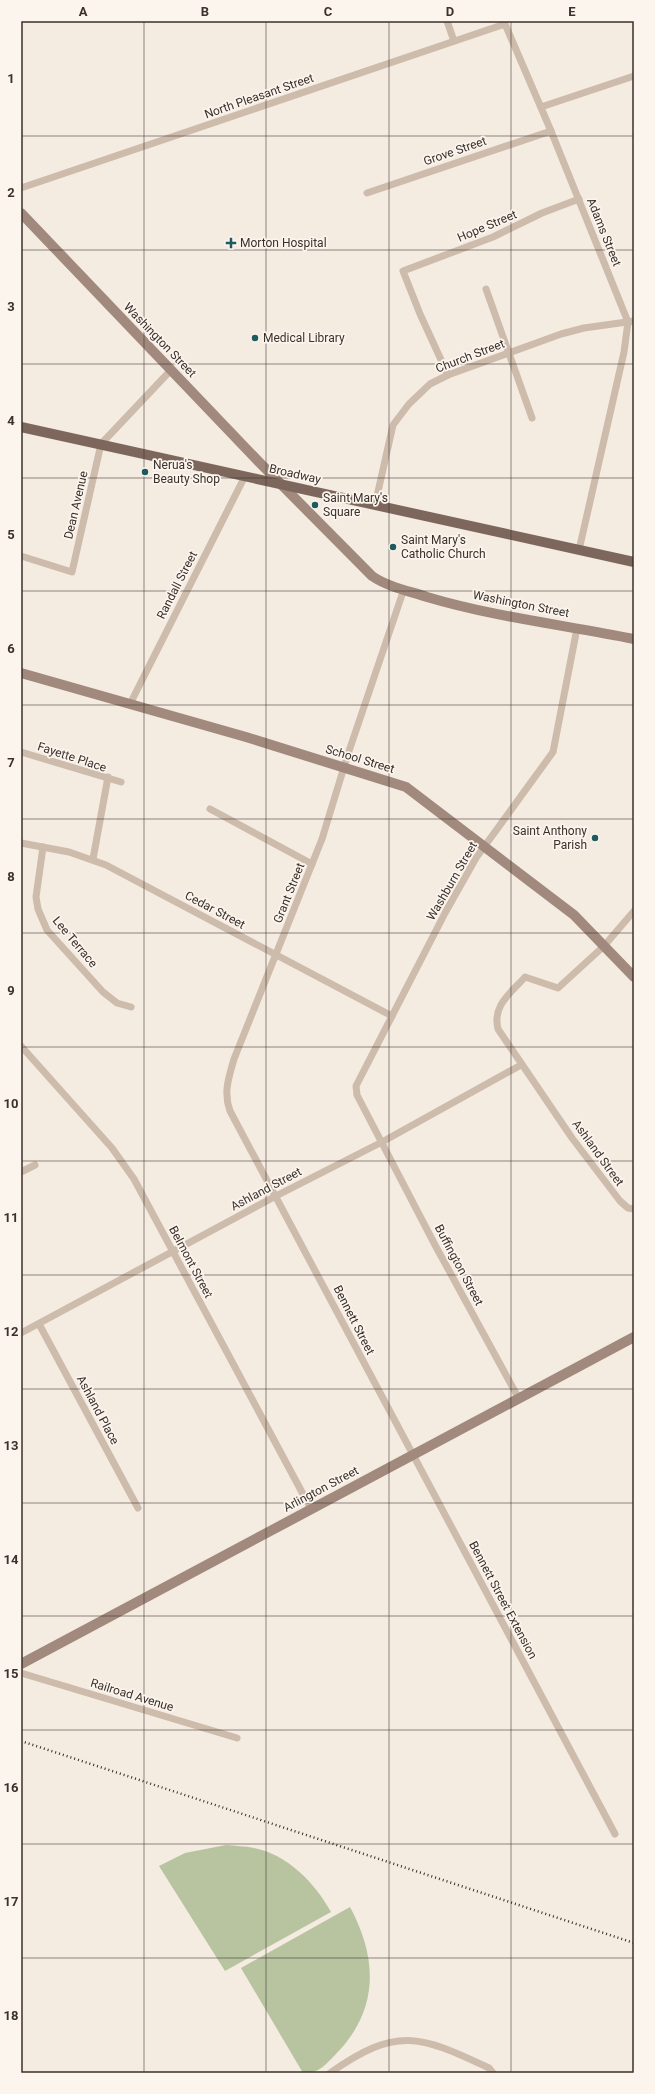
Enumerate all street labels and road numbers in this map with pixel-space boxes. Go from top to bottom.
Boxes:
street label: North Pleasant Street [203,71,316,121]
street label: Grove Street [422,134,488,168]
street label: Adams Street [584,196,624,268]
street label: Hope Street [455,207,519,245]
street label: Washington Street [121,300,199,380]
street label: Church Street [434,336,506,376]
street label: Broadway [268,461,323,487]
street label: Dean Avenue [61,470,91,540]
street label: Randall Street [154,549,200,621]
street label: Washington Street [472,588,570,620]
street label: Fayette Place [36,739,108,775]
street label: School Street [324,742,396,776]
street label: Washburn Street [424,839,480,923]
street label: Grant Street [271,861,307,925]
street label: Cedar Street [183,888,248,932]
street label: Lee Terrace [50,914,100,970]
street label: Ashland Street [569,1117,627,1189]
street label: Ashland Street [228,1164,304,1214]
street label: Buffington Street [432,1222,486,1308]
street label: Belmont Street [166,1224,216,1300]
street label: Bennett Street [331,1283,378,1357]
street label: Ashland Place [74,1373,122,1447]
street label: Arlington Street [281,1463,361,1515]
street label: Bennett Street Extension [466,1539,540,1661]
street label: Railroad Avenue [89,1676,175,1714]

